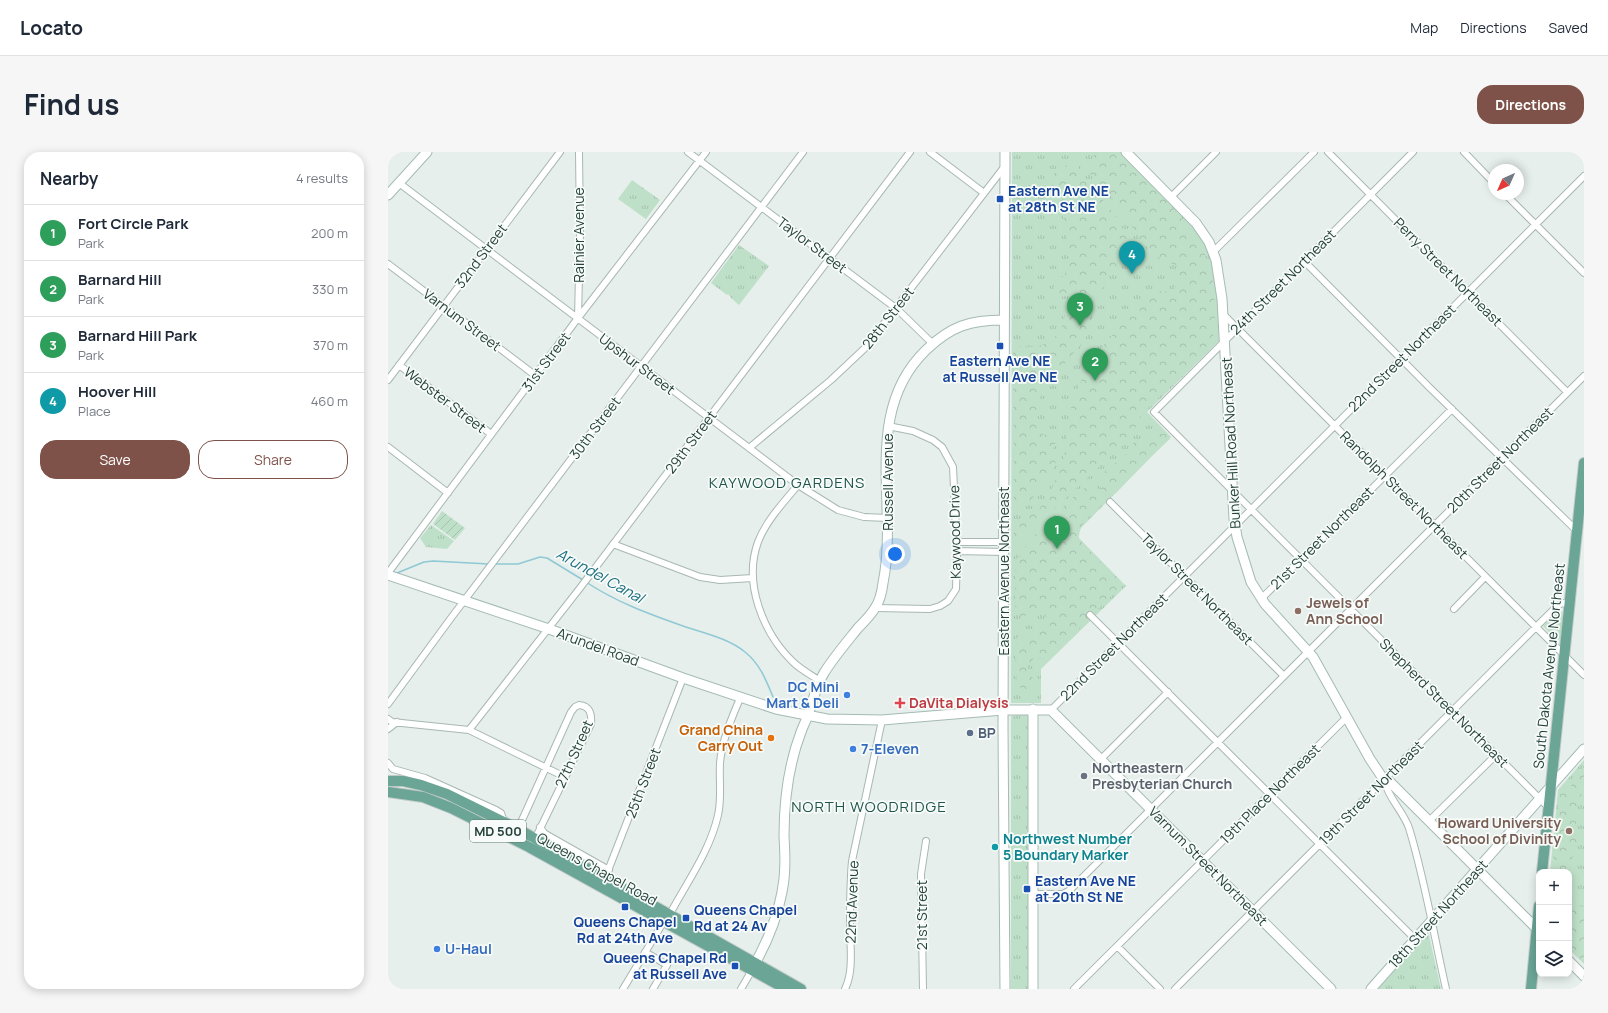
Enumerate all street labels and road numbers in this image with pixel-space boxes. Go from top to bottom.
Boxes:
street label: Rainier Avenue [569,187,588,283]
street label: Taylor Street [774,212,851,277]
street label: Perry Street Northeast [1390,213,1507,330]
street label: 32nd Street [450,219,511,292]
street label: 24th Street Northeast [1226,224,1340,339]
street label: 28th Street [857,282,918,353]
street label: Varnum Street [419,284,505,355]
street label: 22nd Street Northeast [1344,299,1460,416]
street label: 31st Street [517,328,575,395]
street label: Upshur Street [595,329,680,399]
street label: Bunker Hill Road Northeast [1216,356,1244,529]
street label: Webster Street [400,362,491,437]
street label: 30th Street [565,392,625,463]
street label: 20th Street Northeast [1442,402,1557,517]
street label: 29th Street [661,406,721,477]
street label: Randolph Street Northeast [1336,427,1473,563]
street label: Russell Avenue [878,433,897,531]
street label: 21st Street Northeast [1266,482,1378,593]
street label: Kaywood Drive [944,485,965,579]
street label: Eastern Avenue Northeast [994,486,1013,656]
street label: Taylor Street Northeast [1137,529,1258,649]
street label: South Dakota Avenue Northeast [1528,562,1569,770]
street label: 22nd Street Northeast [1056,588,1172,705]
street label: Arundel Road [554,623,642,670]
street label: Shepherd Street Northeast [1376,634,1513,772]
street label: 27th Street [550,716,597,791]
street label: 19th Street Northeast [1314,736,1427,849]
street label: 19th Place Northeast [1215,739,1324,848]
street label: 25th Street [620,745,665,821]
street label: Varnum Street Northeast [1145,802,1272,930]
road number: MD 500 [470,820,526,842]
street label: Queens Chapel Road [534,828,661,910]
street label: 18th Street Northeast [1384,855,1492,972]
street label: 22nd Avenue [841,860,862,944]
street label: 21st Street [912,879,931,950]

